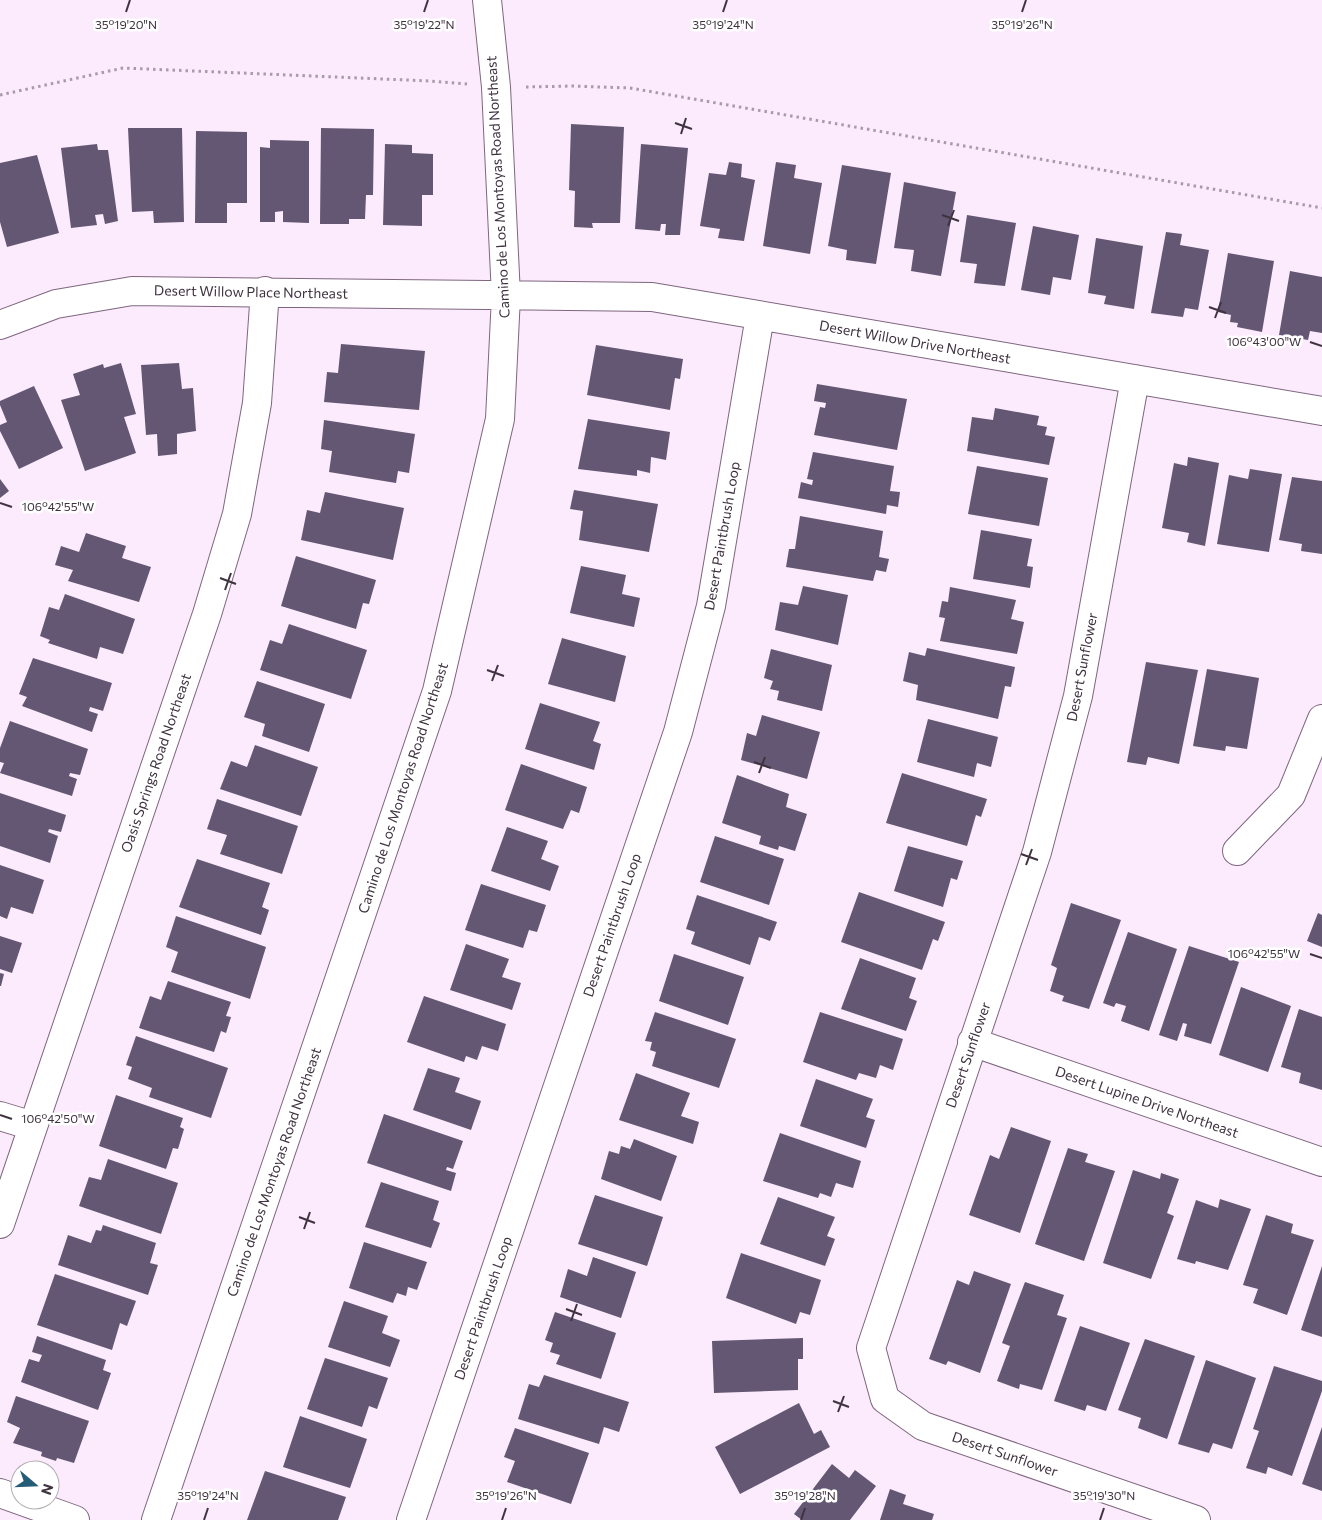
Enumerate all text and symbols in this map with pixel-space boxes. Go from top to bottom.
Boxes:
text: 35°19'20"N [95,17,157,31]
text: 35°19'22"N [393,17,455,31]
text: 35°19'24"N [692,17,754,31]
text: 35°19'26"N [991,17,1053,31]
street label: Camino de Los Montoyas Road Northeast [482,55,513,319]
street label: Desert Willow Place Northeast [154,281,348,302]
street label: Desert Willow Drive Northeast [818,316,1012,367]
text: 106°43'00"W [1227,334,1301,348]
street label: Desert Paintbrush Loop [700,460,743,612]
text: 106°42'55"W [22,499,94,513]
street label: Desert Sunflower [1063,611,1100,723]
street label: Camino de Los Montoyas Road Northeast [354,660,451,915]
street label: Oasis Springs Road Northeast [117,671,194,855]
street label: Desert Paintbrush Loop [579,851,644,999]
text: 106°42'55"W [1228,946,1300,960]
street label: Desert Sunflower [941,999,994,1110]
street label: Camino de Los Montoyas Road Northeast [223,1045,324,1299]
street label: Desert Lupine Drive Northeast [1053,1062,1241,1141]
text: 106°42'50"W [21,1111,95,1125]
street label: Desert Paintbrush Loop [450,1234,515,1382]
street label: Desert Sunflower [950,1427,1061,1480]
north arrow [10,1460,60,1510]
text: N [38,1482,58,1497]
text: 35°19'24"N [177,1488,239,1502]
text: 35°19'26"N [475,1488,537,1502]
text: 35°19'28"N [774,1488,836,1502]
text: 35°19'30"N [1073,1488,1135,1502]

